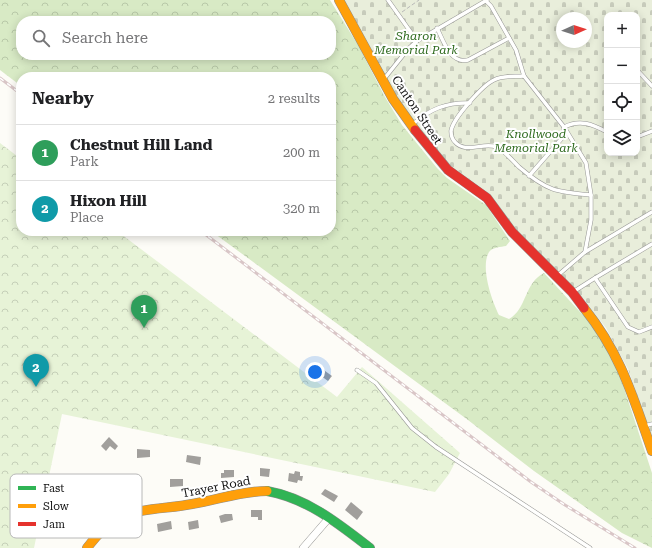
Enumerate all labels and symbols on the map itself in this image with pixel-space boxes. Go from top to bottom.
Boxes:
north arrow [556,12,592,48]
park label: Sharon Memorial Park [373,29,458,57]
street label: Canton Street [389,73,445,147]
park label: Knollwood Memorial Park [493,127,578,155]
pin: 1 [131,295,157,328]
pin: 2 [23,354,49,387]
your location [305,362,325,382]
street label: Trayer Road [180,473,252,501]
legend [10,474,142,538]
text: Fast [43,482,64,495]
text: Slow [43,500,70,513]
text: Jam [43,518,65,531]

